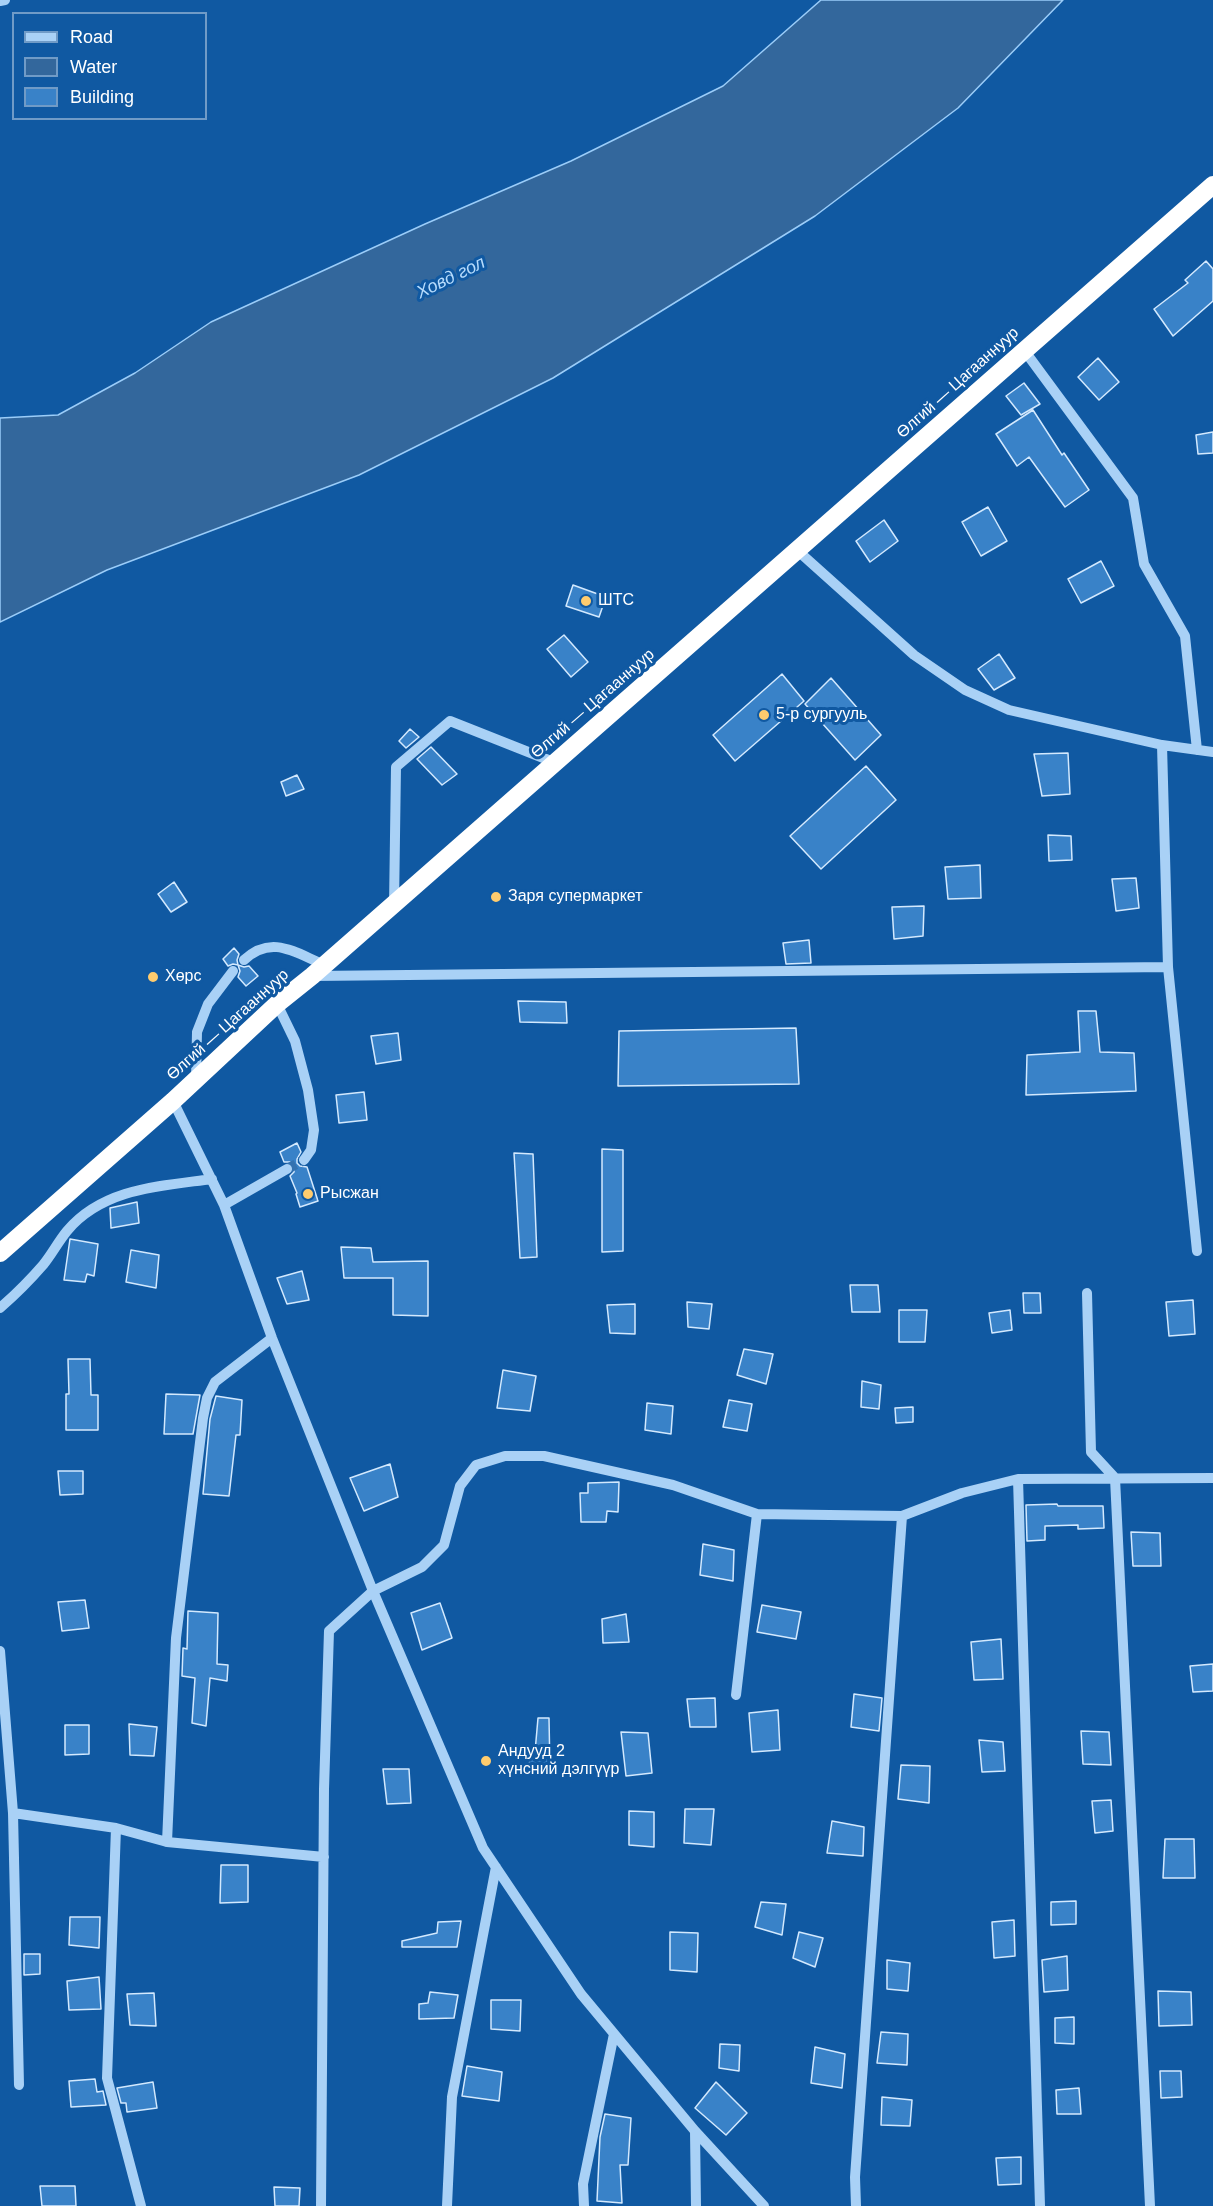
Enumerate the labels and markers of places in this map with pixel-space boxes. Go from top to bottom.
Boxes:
place label: ШТС [598,591,634,611]
marker: ШТС [579,594,593,608]
place label: 5-р сургууль [776,705,867,725]
marker: 5-р сургууль [757,708,771,722]
place label: Заря супермаркет [508,887,643,907]
marker: Заря супермаркет [489,890,503,904]
place label: Хөрс [165,967,201,987]
marker: Хөрс [146,970,160,984]
place label: Рысжан [320,1184,379,1204]
marker: Рысжан [301,1187,315,1201]
place label: Андууд 2 хүнсний дэлгүүр [498,1742,619,1780]
marker: Андууд 2 хүнсний дэлгүүр [479,1754,493,1768]

